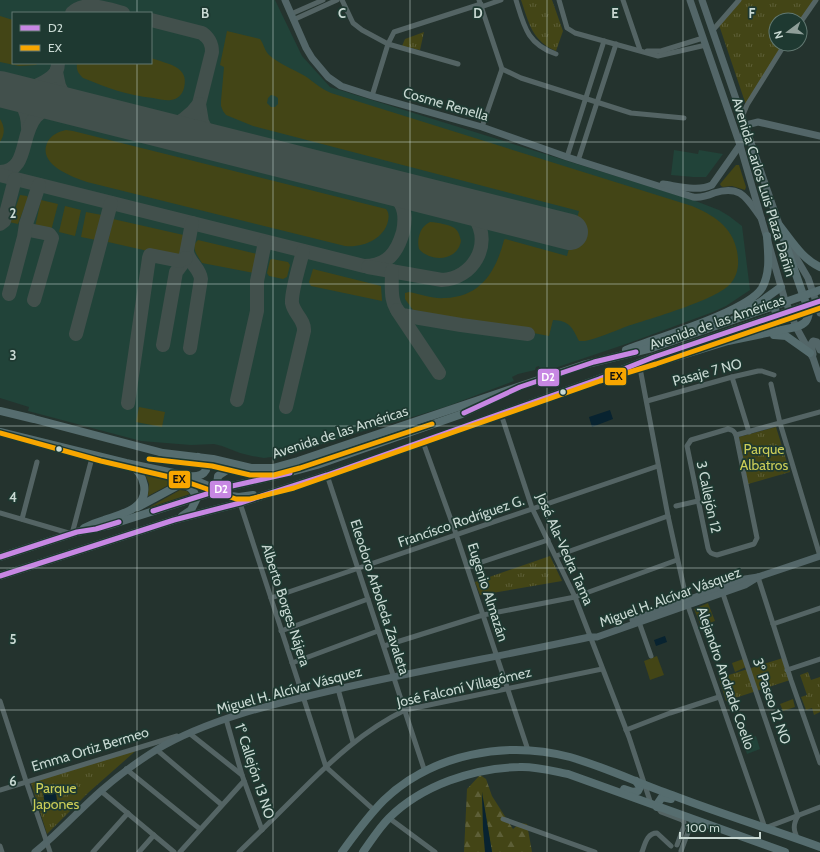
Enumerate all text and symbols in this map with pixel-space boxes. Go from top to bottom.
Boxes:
text: B [201,5,209,21]
text: C [338,5,346,21]
text: D [473,5,483,21]
text: E [611,5,619,21]
text: F [749,5,756,21]
legend [12,12,152,64]
north arrow [768,12,808,52]
text: D2 [48,20,63,35]
text: N [771,29,786,40]
text: EX [48,40,63,55]
street label: Cosme Renella [401,83,491,125]
street label: Avenida Carlos Luis Plaza Dañin [728,95,800,279]
text: 2 [10,205,17,221]
street label: Avenida de las Américas [647,290,787,354]
text: 3 [9,347,17,363]
street label: Pasaje 7 NO [670,354,744,390]
line badge: EX [604,367,627,386]
line badge: D2 [537,368,560,387]
text: EX [609,369,623,383]
text: D2 [541,370,555,384]
unlabelled marker [558,387,568,397]
street label: Avenida de las Américas [270,401,410,462]
park label: Parque Albatros [740,440,789,474]
unlabelled marker [54,444,64,454]
street label: 3 Callejón 12 [693,459,725,535]
line badge: EX [168,470,191,489]
text: EX [172,472,186,486]
line badge: D2 [209,480,232,499]
text: D2 [214,482,228,496]
text: 4 [9,489,17,505]
street label: José Ala-Vedra Tama [532,489,598,608]
street label: Francísco Rodríguez G. [395,491,527,551]
street label: Eleodoro Arboleda Zavaleta [346,517,414,677]
street label: Eugenio Almazán [464,540,512,644]
street label: Alberto Borges Nájera [258,541,314,669]
street label: Miguel H. Alcívar Vásquez [597,563,744,631]
street label: Alejandro Andrade Coello [693,604,759,752]
text: 5 [10,631,17,647]
street label: 3º Paseo 12 NO [749,656,795,747]
street label: Miguel H. Alcívar Vásquez [214,662,364,718]
street label: José Falconí Villagómez [394,663,534,711]
street label: 1º Callejón 13 NO [231,721,279,821]
street label: Emma Ortiz Bermeo [29,723,151,775]
text: 6 [9,773,17,789]
park label: Parque Japones [32,779,79,813]
scale bar [680,814,760,840]
text: 100 m [686,820,720,835]

